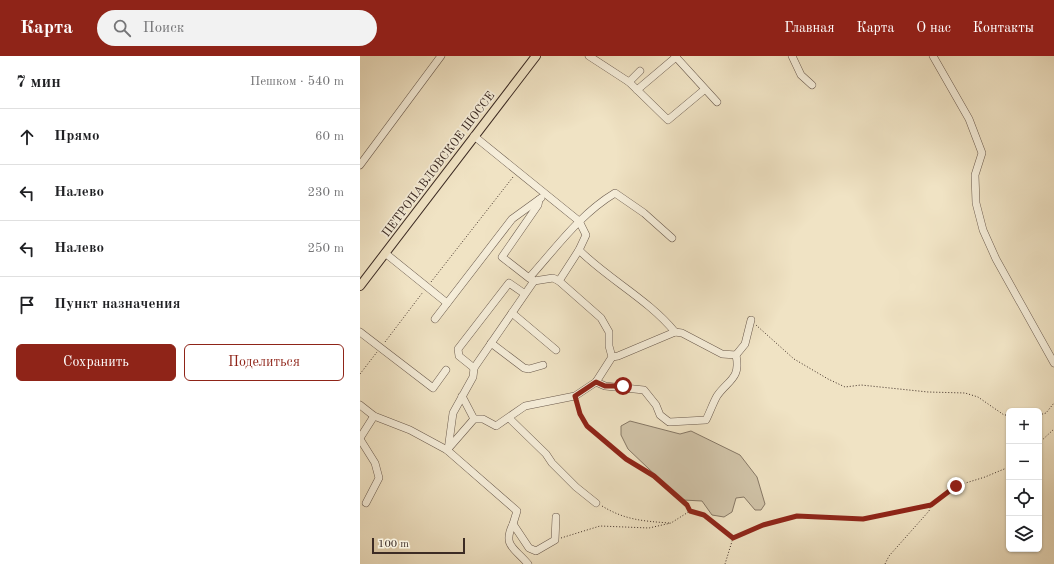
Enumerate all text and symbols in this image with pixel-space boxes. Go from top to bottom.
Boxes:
search box [97,10,377,46]
icon: search [111,17,133,39]
text: Карта [20,19,73,38]
text: Поиск [143,21,184,36]
text: Главная [784,21,834,35]
text: Карта [856,21,894,35]
text: О нас [916,21,951,35]
text: Контакты [973,21,1034,35]
text: 7 мин [16,74,61,91]
text: Пешком · 540 m [250,75,344,88]
street label: ПЕТРОПАВЛОВСКОЕ ШОССЕ [380,90,497,240]
icon: ahead [16,126,38,148]
text: Прямо [54,129,100,144]
text: 60 m [315,130,344,143]
icon: left [16,182,38,204]
text: Налево [54,185,104,200]
text: 230 m [307,186,344,199]
icon: left [16,238,38,260]
text: Налево [54,241,104,256]
text: 250 m [307,242,344,255]
icon: arrive [16,294,38,316]
text: Пункт назначения [54,297,181,312]
button: Сохранить [16,344,176,381]
button: Поделиться [184,344,344,381]
route start [614,377,632,395]
map controls [1006,408,1042,552]
button: + [1006,408,1042,444]
button: − [1006,444,1042,480]
route end [947,477,965,495]
button: locate [1006,480,1042,516]
button: layers [1006,516,1042,552]
scale bar [372,536,465,555]
text: 100 m [378,539,409,550]

